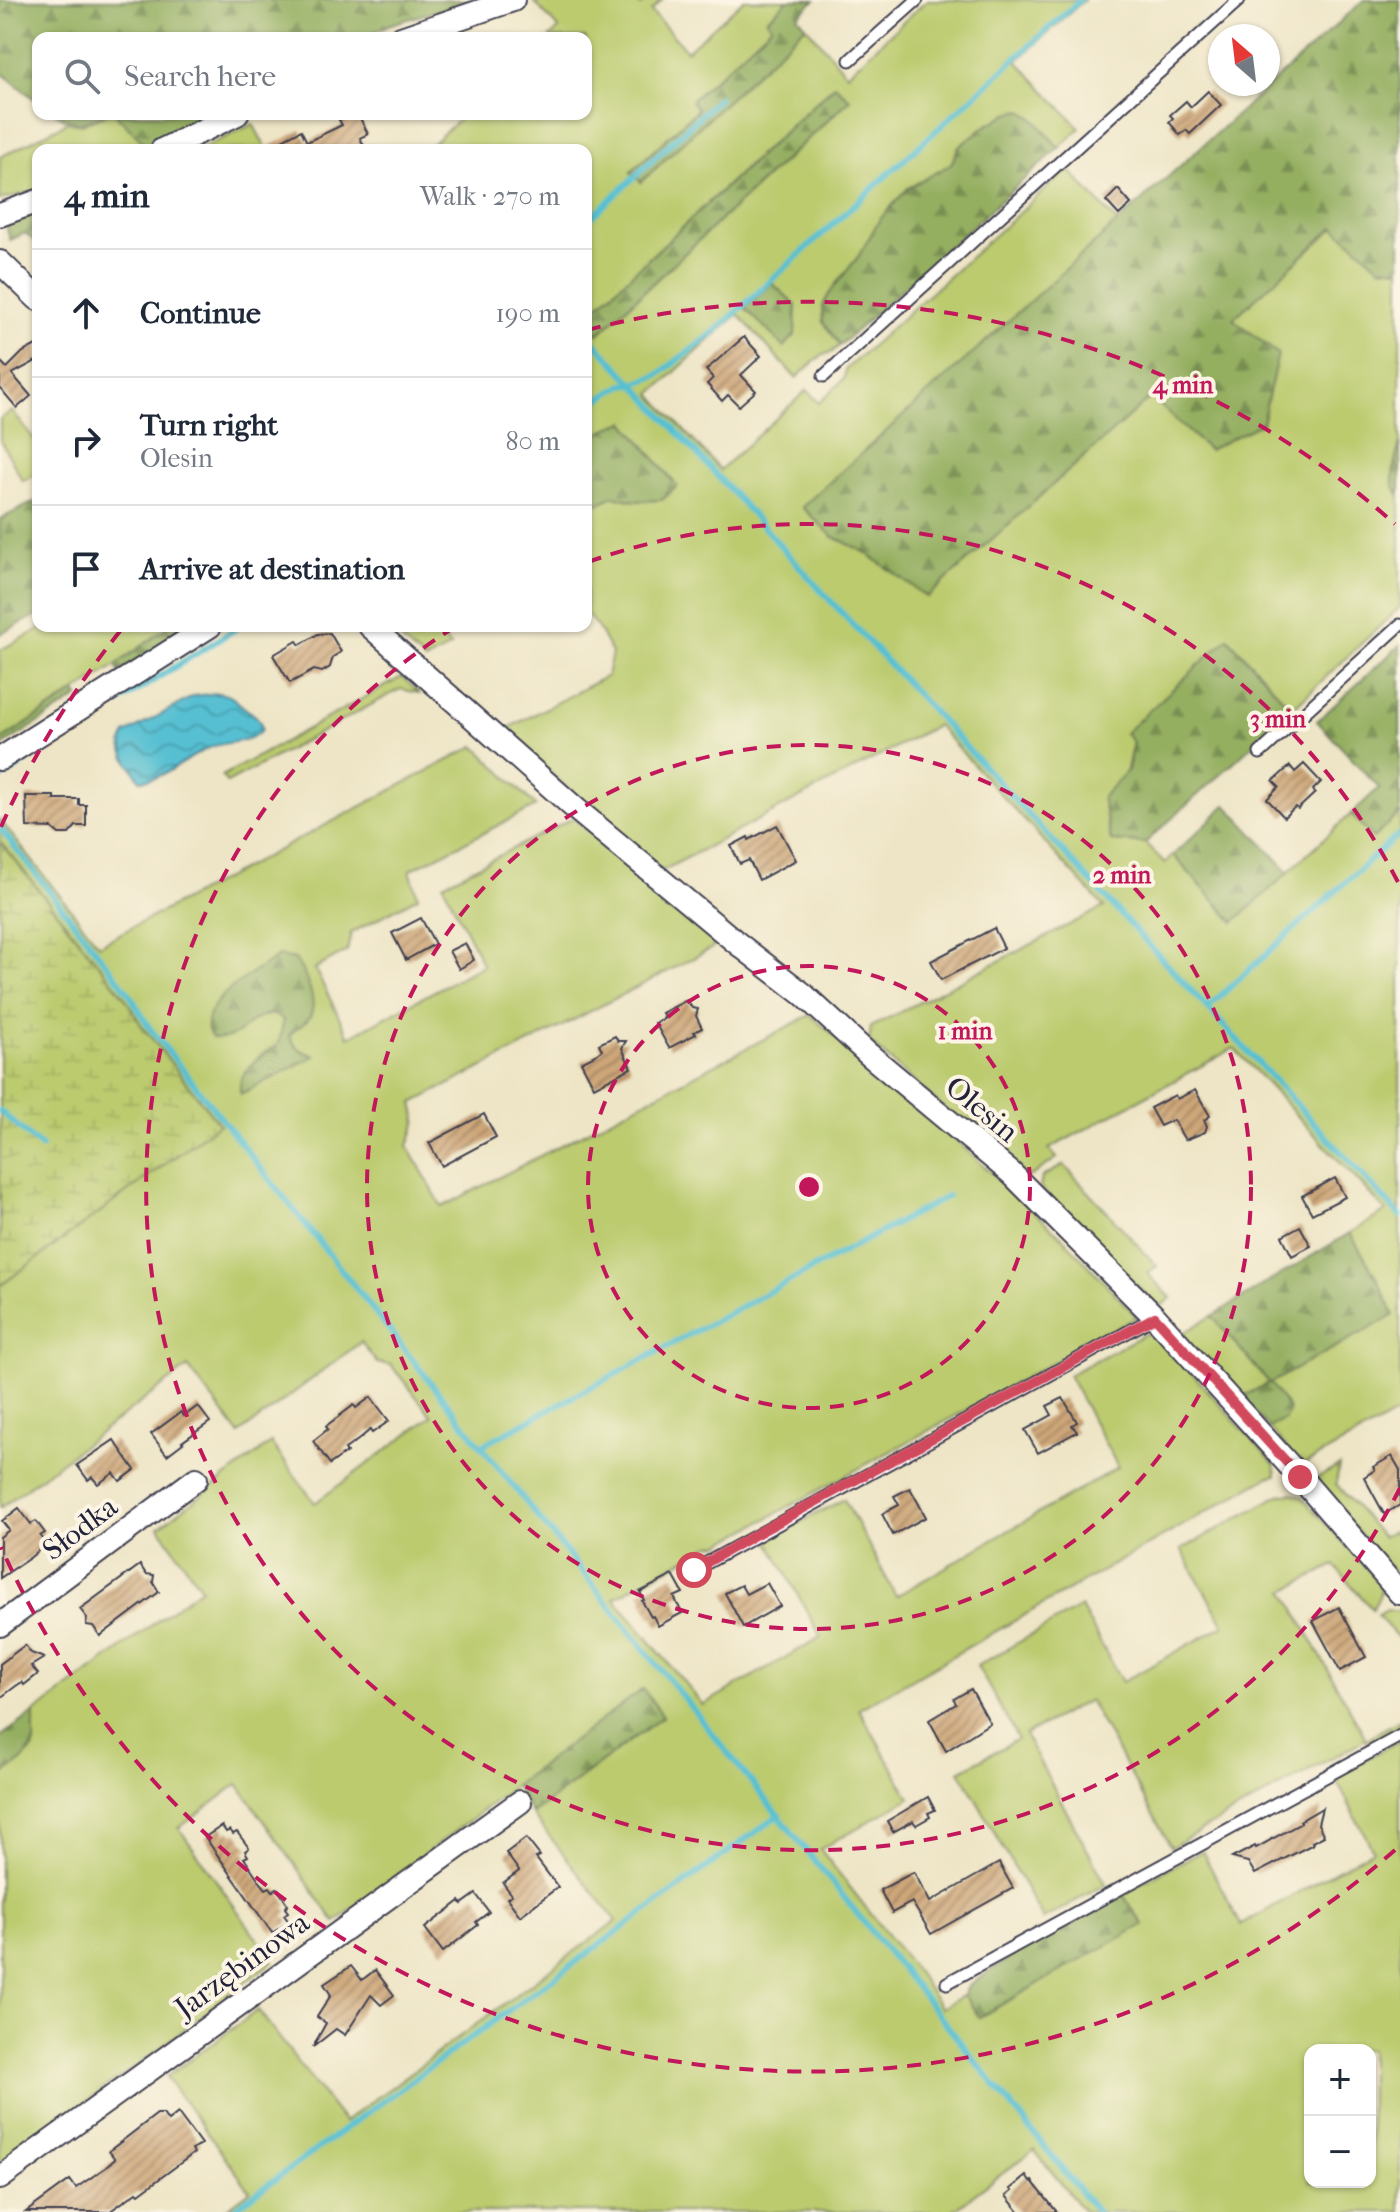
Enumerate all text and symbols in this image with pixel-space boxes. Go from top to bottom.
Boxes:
north arrow [1208,24,1280,96]
search box [32,32,592,120]
icon: search [60,54,104,98]
text: Search here [124,59,276,94]
text: 4 min [64,176,149,216]
text: Walk · 270 m [420,181,560,212]
icon: ahead [64,291,108,335]
text: Continue [140,296,261,331]
text: 190 m [496,298,560,329]
text: 4 min [1152,371,1214,400]
text: Turn right [140,408,278,443]
icon: right [64,419,108,463]
text: 80 m [505,426,560,457]
text: Olesin [140,443,213,474]
icon: arrive [64,547,108,591]
text: Arrive at destination [140,552,405,587]
text: 3 min [1250,705,1307,733]
text: 2 min [1093,861,1152,889]
text: 1 min [938,1017,993,1045]
street label: Olesin [938,1069,1026,1150]
centre of rings [795,1173,823,1201]
route end [1282,1459,1318,1495]
street label: Słodka [36,1488,125,1568]
route start [676,1552,712,1588]
street label: Jarzębinowa [167,1904,317,2027]
map controls [1304,2044,1376,2188]
button: + [1304,2044,1376,2116]
button: − [1304,2116,1376,2188]

